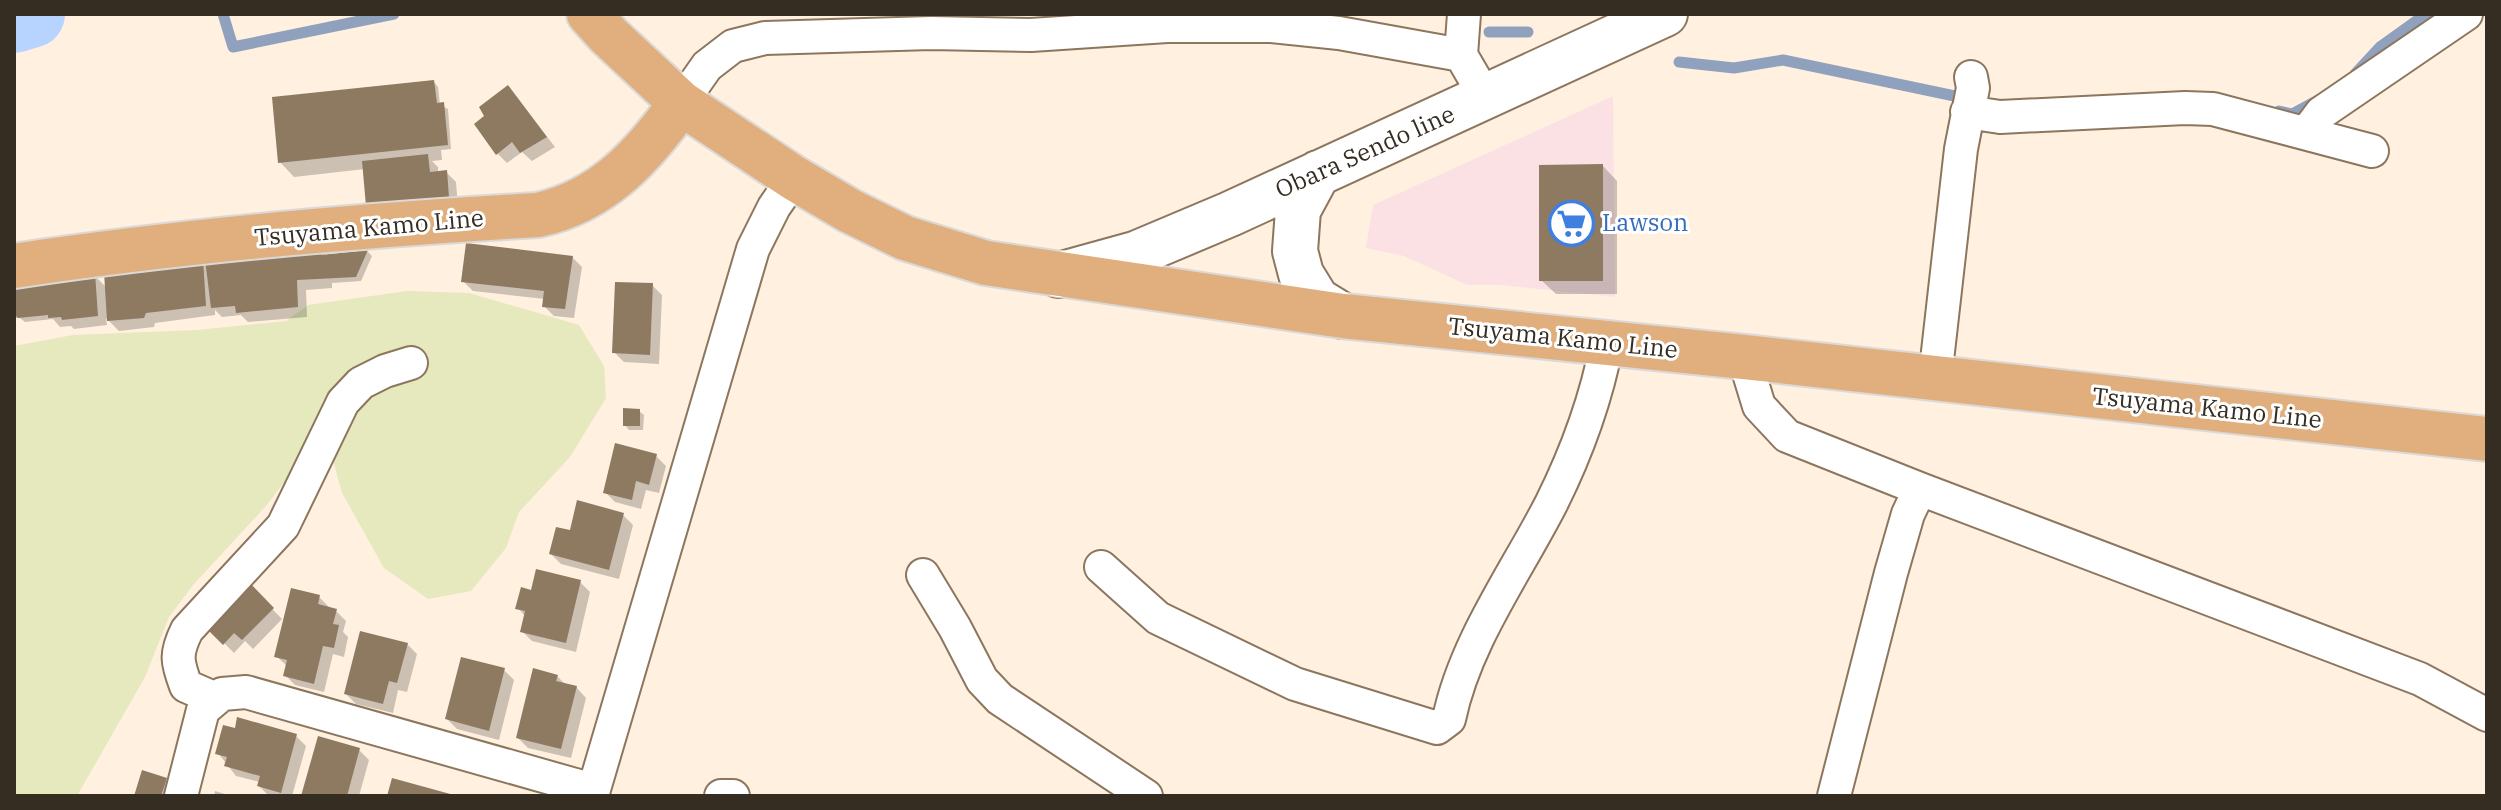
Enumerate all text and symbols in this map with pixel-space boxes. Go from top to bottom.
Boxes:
street label: Obara Sendo line [1270,97,1459,205]
supermarket icon: Lawson [1547,199,1595,247]
street label: Tsuyama Kamo Line [253,201,485,253]
place label: Lawson [1602,206,1688,238]
street label: Tsuyama Kamo Line [1447,309,1679,365]
street label: Tsuyama Kamo Line [2091,379,2323,435]

